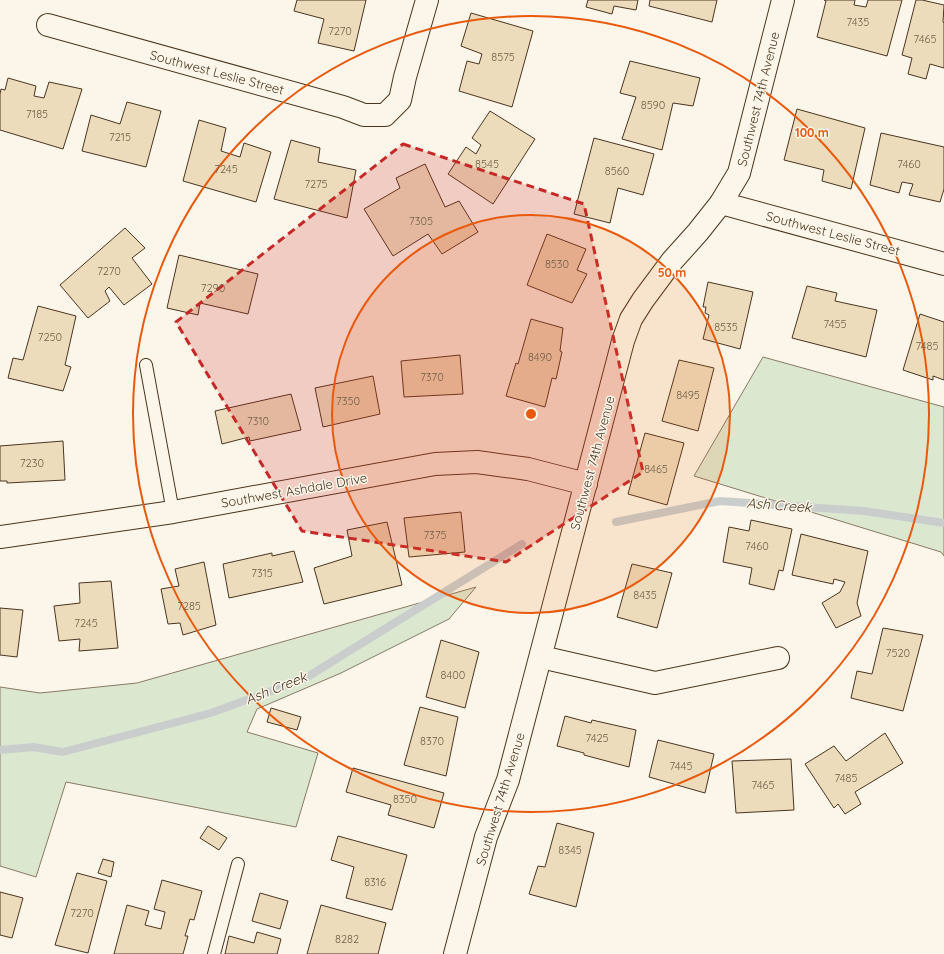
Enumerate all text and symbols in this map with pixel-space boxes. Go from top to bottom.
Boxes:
house number: 7435 [847,15,869,29]
house number: 7270 [328,24,352,38]
street label: Southwest 74th Avenue [734,30,782,168]
house number: 7465 [914,32,936,46]
street label: Southwest Leslie Street [148,46,286,98]
house number: 8575 [491,50,515,64]
house number: 8590 [641,98,665,112]
house number: 7185 [26,107,48,121]
text: 100 m [795,125,829,140]
house number: 7215 [109,130,131,144]
house number: 8545 [475,157,499,171]
house number: 7460 [897,157,921,171]
house number: 7245 [214,162,238,176]
house number: 8560 [605,164,629,178]
house number: 7275 [304,177,328,191]
street label: Southwest Leslie Street [764,207,902,259]
house number: 7305 [409,214,433,228]
house number: 8530 [545,257,569,271]
house number: 7270 [97,264,121,278]
text: 50 m [658,265,686,280]
house number: 7290 [201,281,225,295]
house number: 7455 [823,317,847,331]
house number: 8535 [714,320,738,334]
house number: 7250 [38,330,62,344]
house number: 7485 [916,339,938,353]
house number: 8490 [528,350,552,364]
house number: 7370 [420,370,444,384]
house number: 8495 [676,388,700,402]
house number: 7350 [336,394,360,408]
street label: Southwest 74th Avenue [566,394,618,532]
centre of rings [524,407,538,421]
house number: 7310 [247,414,269,428]
house number: 7230 [20,456,44,470]
house number: 8465 [644,462,668,476]
street label: Southwest Ashdale Drive [220,469,368,511]
water label: Ash Creek [746,494,814,516]
house number: 7375 [423,528,447,542]
house number: 7460 [745,539,769,553]
house number: 7315 [251,566,273,580]
house number: 8435 [633,588,657,602]
house number: 7285 [177,599,201,613]
house number: 7245 [74,616,98,630]
house number: 7520 [886,646,910,660]
water label: Ash Creek [243,667,311,709]
house number: 8400 [441,668,465,682]
street label: Southwest 74th Avenue [472,731,528,867]
house number: 7425 [585,731,609,745]
house number: 8370 [420,734,444,748]
house number: 7445 [670,759,692,773]
house number: 7485 [835,771,857,785]
house number: 7465 [752,778,774,792]
house number: 8350 [393,792,417,806]
house number: 8345 [558,843,582,857]
house number: 8316 [364,875,386,889]
house number: 7270 [70,906,94,920]
house number: 8282 [335,932,359,946]

